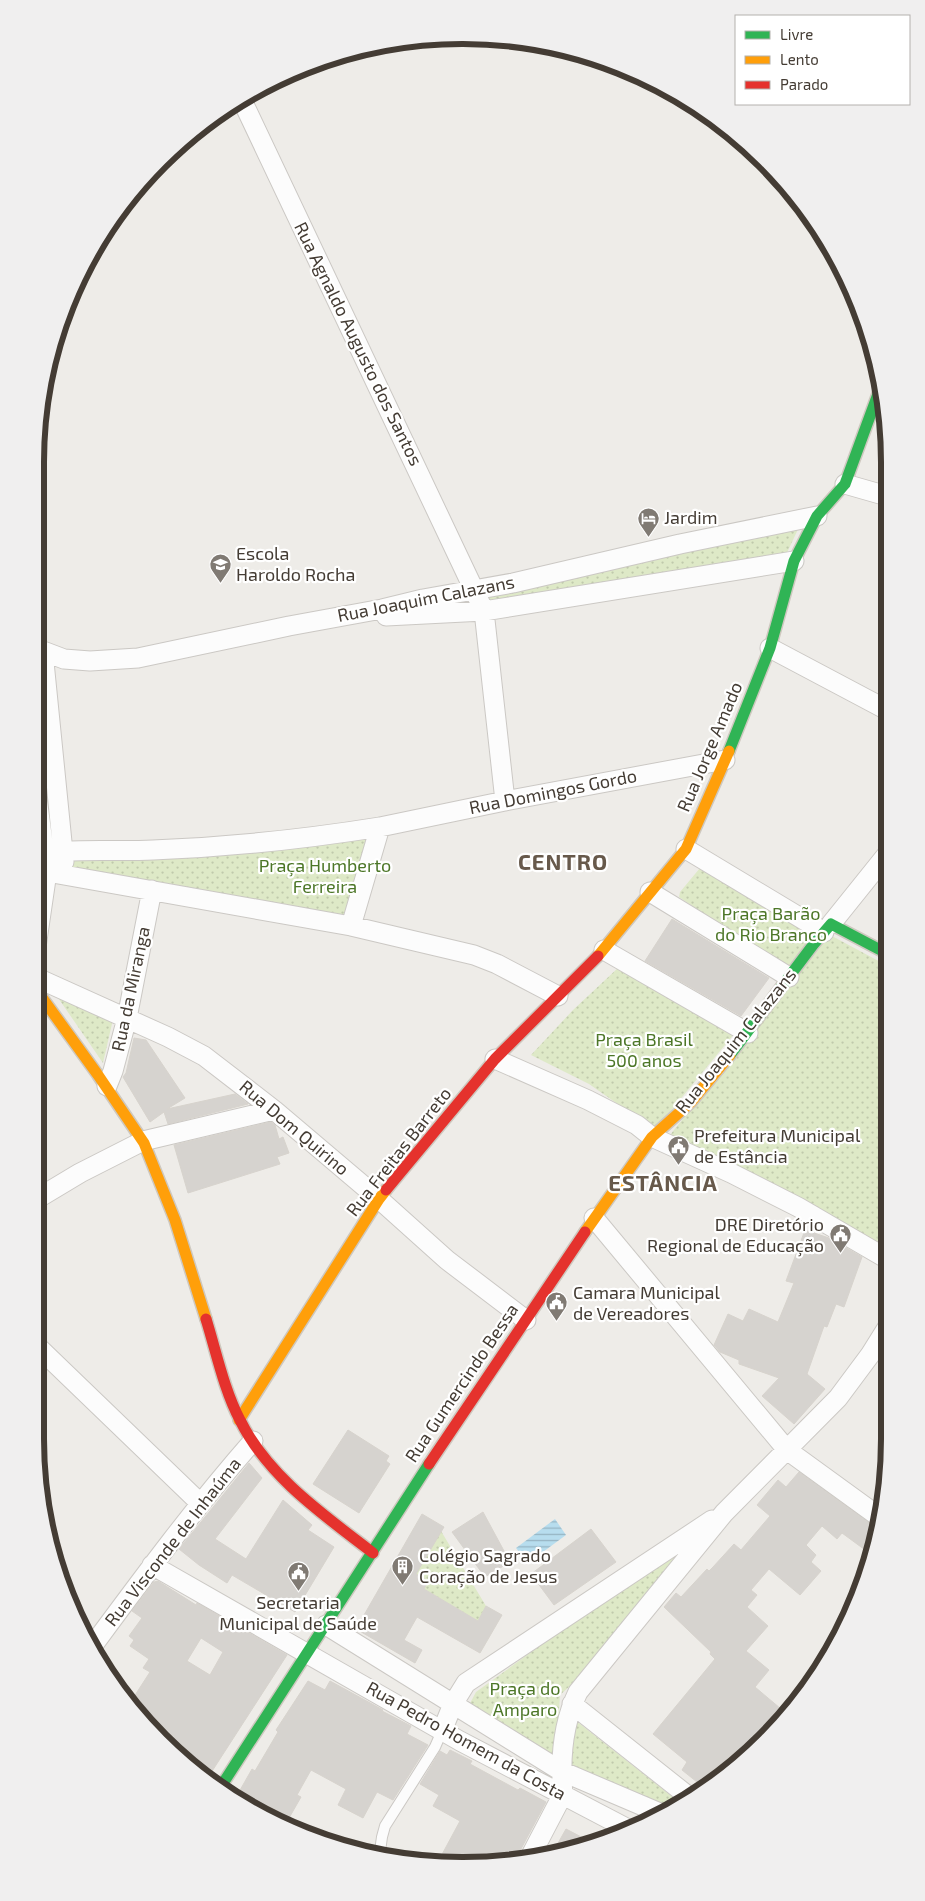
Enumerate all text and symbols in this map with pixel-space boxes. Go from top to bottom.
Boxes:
legend [735,15,910,105]
text: Livre [780,25,813,43]
text: Lento [780,50,819,68]
text: Parado [780,75,828,93]
street label: Rua Agnaldo Augusto dos Santos [290,218,428,469]
hotel icon: Jardim [636,506,660,537]
place label: Jardim [664,506,718,528]
place label: Escola Haroldo Rocha [236,542,355,585]
school or university icon: Escola Haroldo Rocha [208,552,232,583]
street label: Rua Joaquim Calazans [335,570,516,626]
street label: Rua Jorge Amado [672,678,746,815]
street label: Rua Domingos Gordo [467,764,639,818]
district label: CENTRO [518,848,608,874]
park label: Praça Humberto Ferreira [259,854,391,897]
park label: Praça Barão do Rio Branco [715,902,827,945]
street label: Rua da Miranga [106,924,154,1053]
street label: Rua Joaquim Calazans [670,964,800,1117]
park label: Praça Brasil 500 anos [595,1028,693,1071]
street label: Rua Dom Quirino [235,1075,354,1179]
street label: Rua Freitas Barreto [341,1082,455,1220]
place label: Prefeitura Municipal de Estância [694,1124,861,1167]
public building icon: Prefeitura Municipal de Estância [666,1134,690,1165]
district label: ESTÂNCIA [608,1169,718,1195]
place label: DRE Diretório Regional de Educação [647,1213,824,1257]
public building icon: DRE Diretório Regional de Educação [828,1223,852,1254]
place label: Camara Municipal de Vereadores [573,1281,720,1324]
public building icon: Camara Municipal de Vereadores [545,1291,569,1322]
street label: Rua Gumercindo Bessa [400,1299,522,1466]
street label: Rua Visconde de Inhaúma [99,1453,245,1630]
place label: Colégio Sagrado Coração de Jesus [419,1544,557,1588]
building icon: Colégio Sagrado Coração de Jesus [391,1554,415,1585]
public building icon: Secretaria Municipal de Saúde [286,1561,310,1592]
place label: Secretaria Municipal de Saúde [219,1591,377,1634]
street label: Rua Pedro Homem da Costa [363,1676,570,1804]
park label: Praça do Amparo [490,1677,560,1720]

